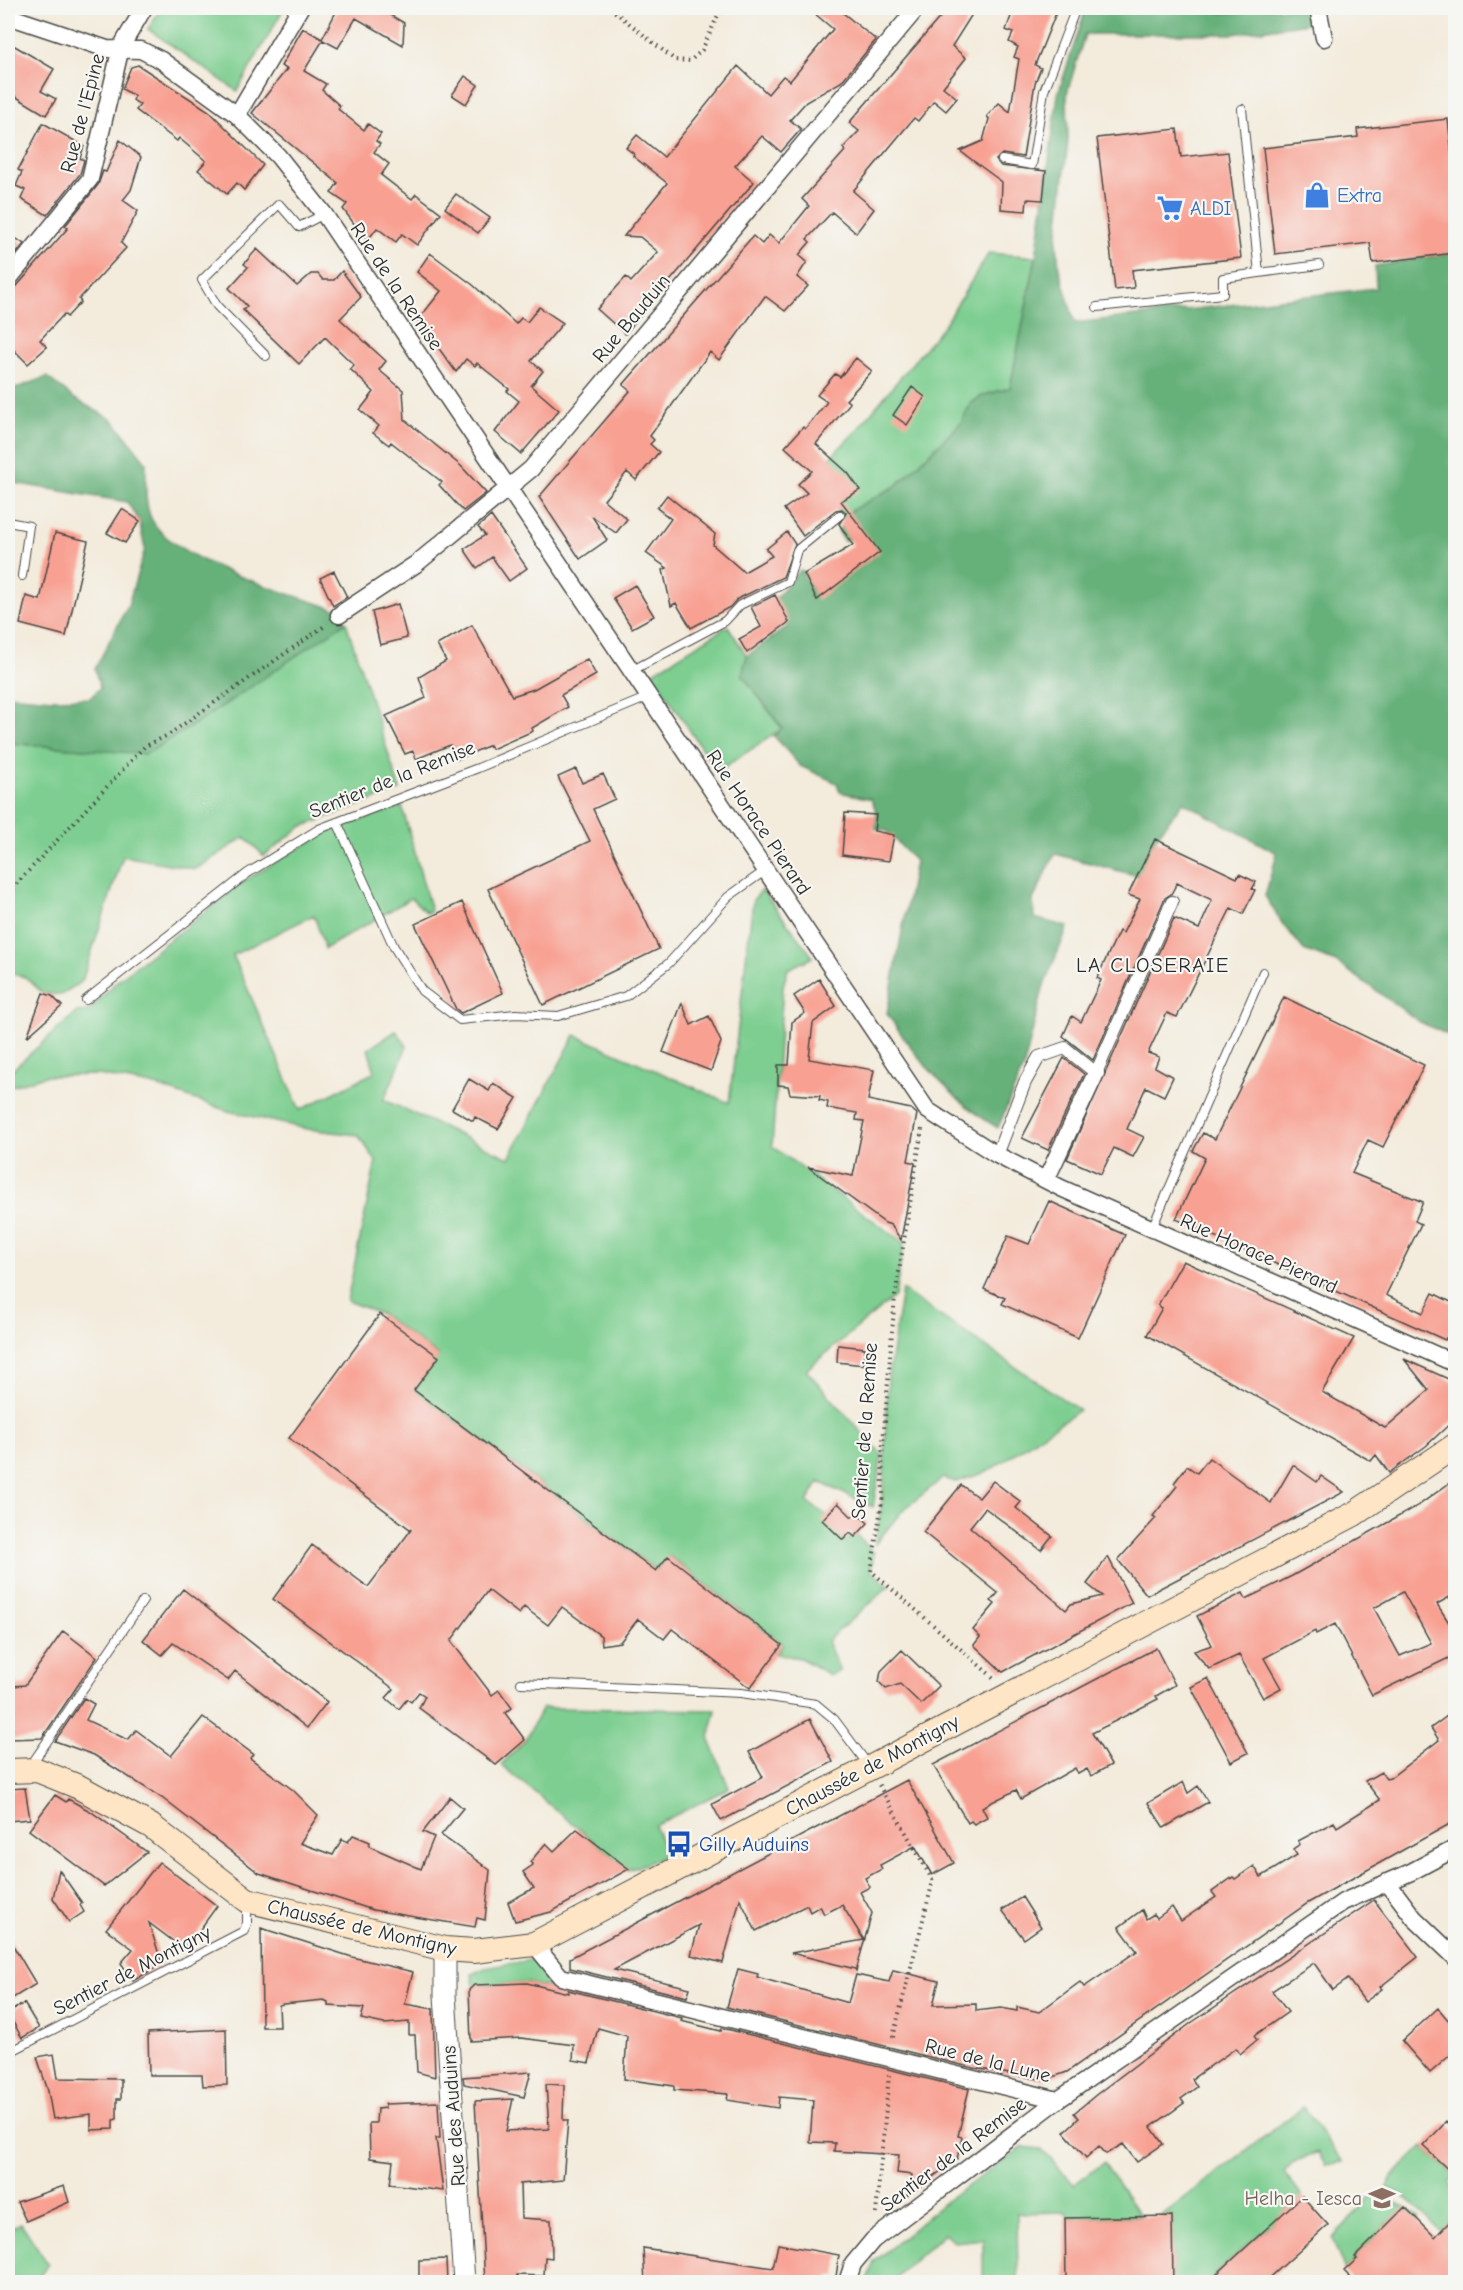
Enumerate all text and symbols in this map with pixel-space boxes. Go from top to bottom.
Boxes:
street label: Rue de l'Epine [55,51,109,175]
shop icon: Extra [1302,180,1332,210]
place label: Extra [1337,184,1382,207]
supermarket icon: ALDI [1155,193,1185,223]
place label: ALDI [1190,197,1232,220]
street label: Rue de la Remise [346,218,448,354]
street label: Rue Bauduin [588,269,675,367]
street label: Sentier de la Remise [306,736,478,823]
street label: Rue Horace Pierard [702,746,816,899]
district label: LA CLOSERAIE [1076,953,1230,977]
street label: Rue Horace Pierard [1177,1208,1341,1298]
street label: Sentier de la Remise [847,1342,882,1520]
street label: Chaussée de Montigny [781,1710,963,1821]
bus stop icon: Gilly Auduins [664,1829,694,1859]
place label: Gilly Auduins [699,1833,809,1856]
street label: Chaussée de Montigny [265,1895,459,1960]
street label: Sentier de Montigny [50,1921,215,2020]
street label: Rue de la Lune [923,2034,1053,2087]
street label: Rue des Auduins [437,2045,470,2187]
street label: Sentier de la Remise [876,2092,1031,2217]
school or university icon: Helha - Iesca [1367,2183,1397,2213]
place label: Helha - Iesca [1245,2187,1362,2210]

